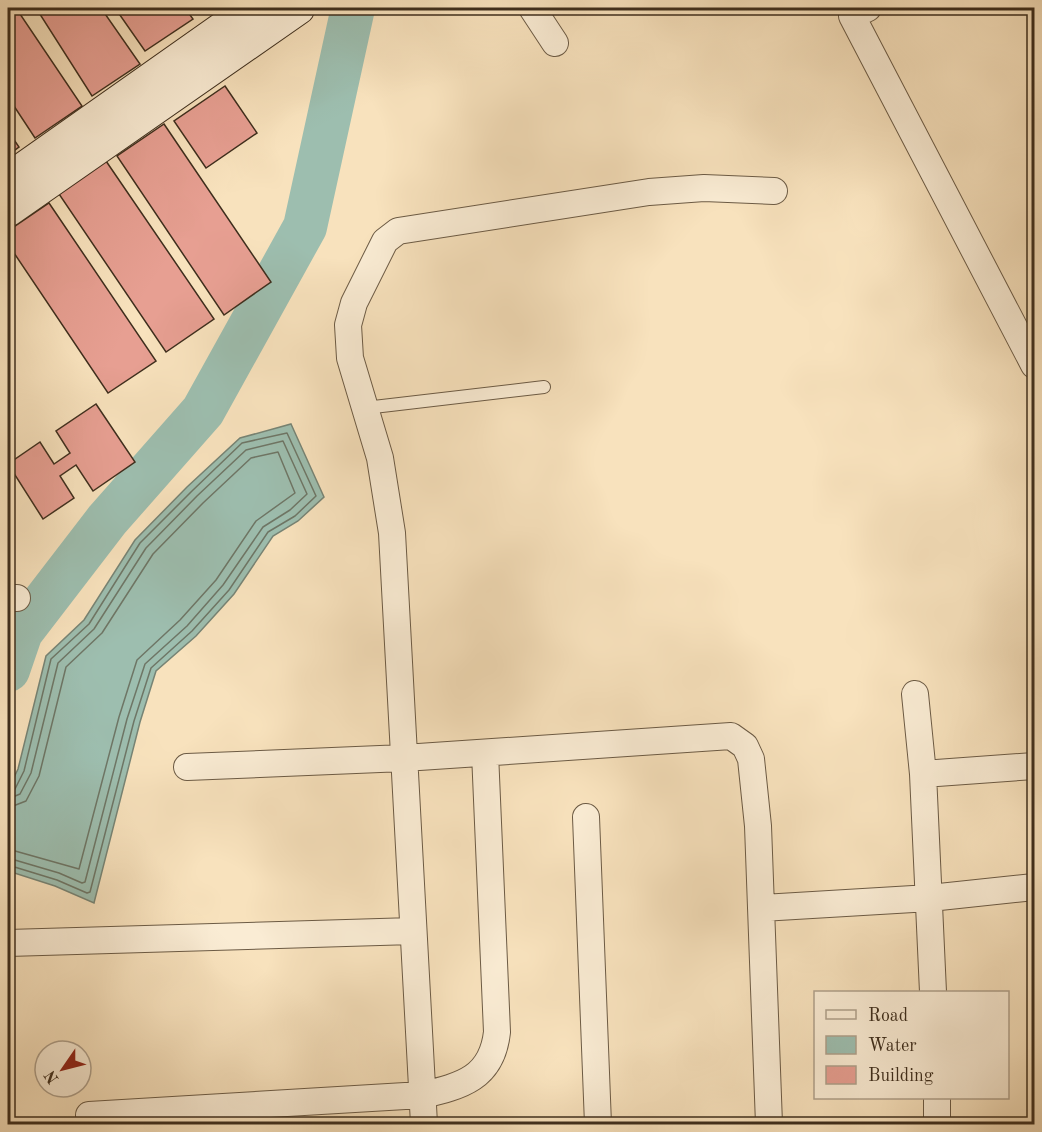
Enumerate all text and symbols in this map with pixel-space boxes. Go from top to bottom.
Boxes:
legend [814,991,1009,1099]
text: Road [868,1007,908,1025]
text: Water [868,1037,917,1055]
north arrow [33,1039,93,1099]
text: N [42,1066,62,1086]
text: Building [868,1067,934,1085]

